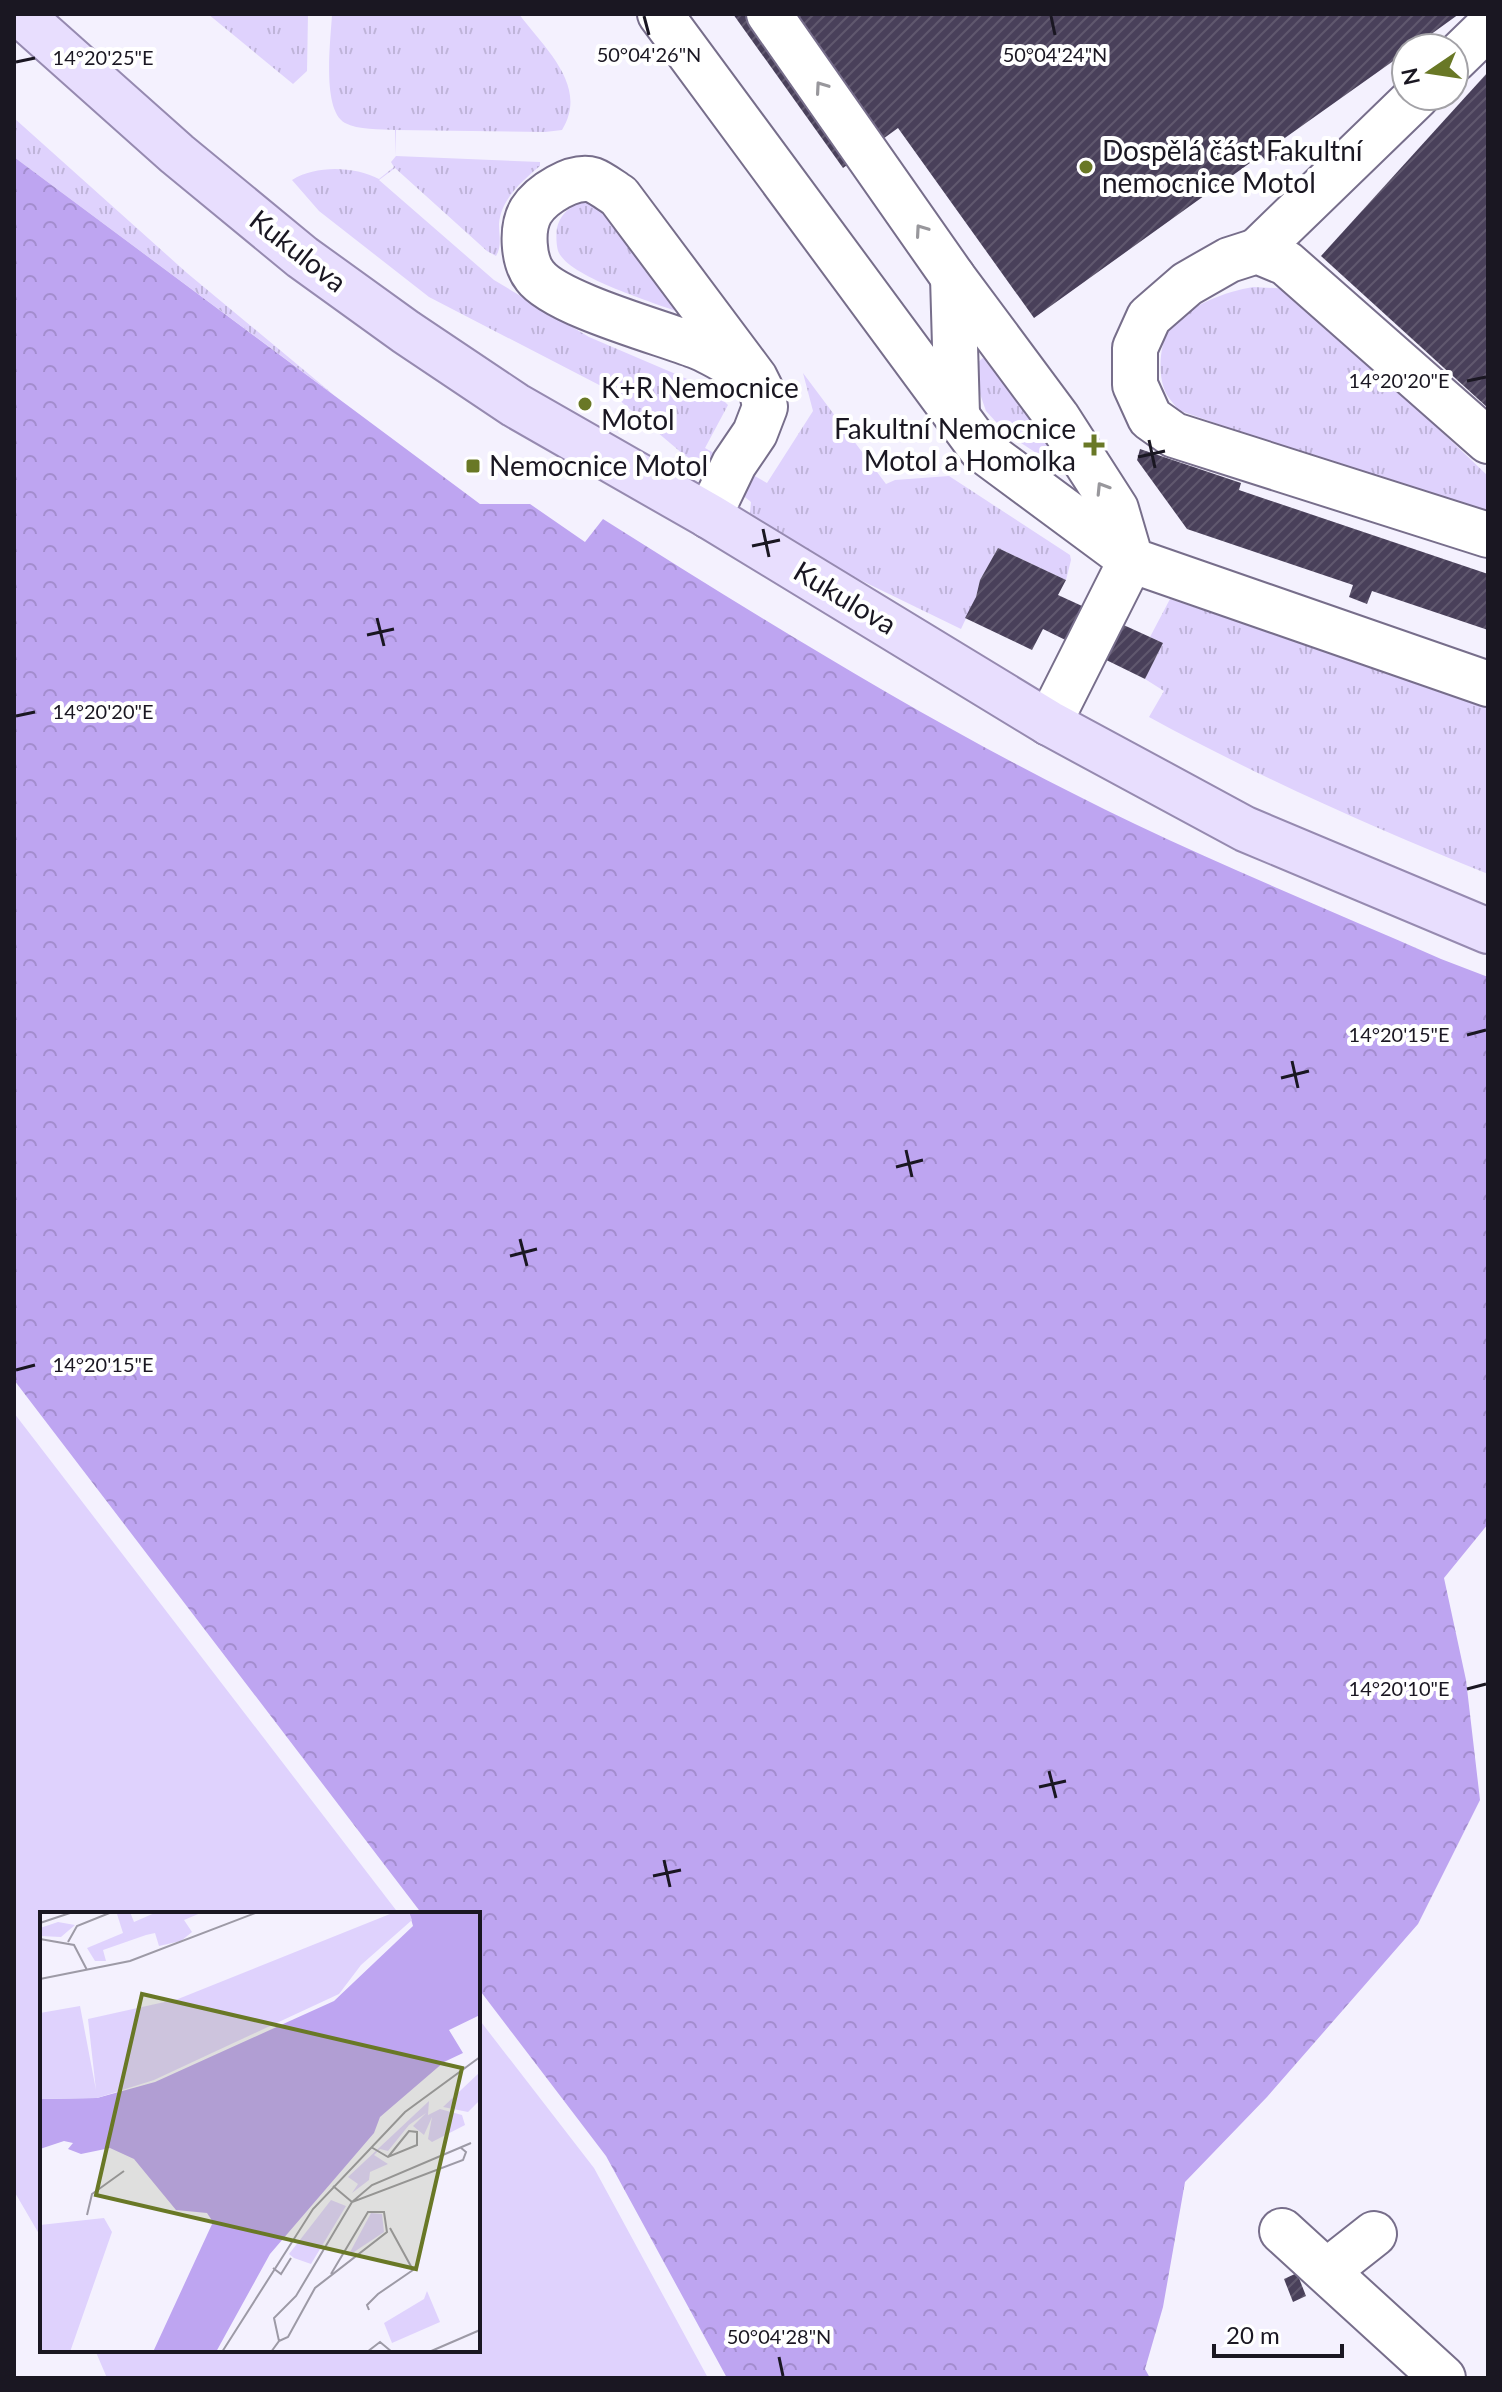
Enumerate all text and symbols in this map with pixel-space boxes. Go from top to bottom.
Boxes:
north arrow [1390,32,1470,112]
text: 50°04'26"N [597,42,701,66]
text: 50°04'24"N [1003,42,1107,66]
text: 14°20'25"E [53,45,153,69]
text: N [1395,65,1425,88]
one-way arrow [816,82,831,96]
place label: Dospělá část Fakultní nemocnice Motol [1102,133,1364,199]
marker: Dospělá část Fakultní nemocnice Motol [1077,158,1095,176]
street label: Kukulova [243,202,354,299]
one-way arrow [916,224,931,238]
text: 14°20'20"E [1349,368,1449,392]
place label: K+R Nemocnice Motol [601,370,799,436]
marker: K+R Nemocnice Motol [576,395,594,413]
place label: Fakultní Nemocnice Motol a Homolka [834,411,1076,477]
marker: Fakultní Nemocnice Motol a Homolka [1083,434,1105,456]
place label: Nemocnice Motol [489,448,708,482]
marker: Nemocnice Motol [464,457,482,475]
one-way arrow [1097,482,1112,497]
street label: Kukulova [788,553,903,641]
text: 14°20'20"E [53,699,153,723]
text: 14°20'15"E [1349,1022,1449,1046]
text: 14°20'15"E [53,1352,153,1376]
text: 14°20'10"E [1349,1676,1449,1700]
inset map [40,1912,480,2352]
scale bar [1214,2308,1342,2358]
text: 20 m [1226,2320,1280,2349]
text: 50°04'28"N [727,2324,831,2348]

